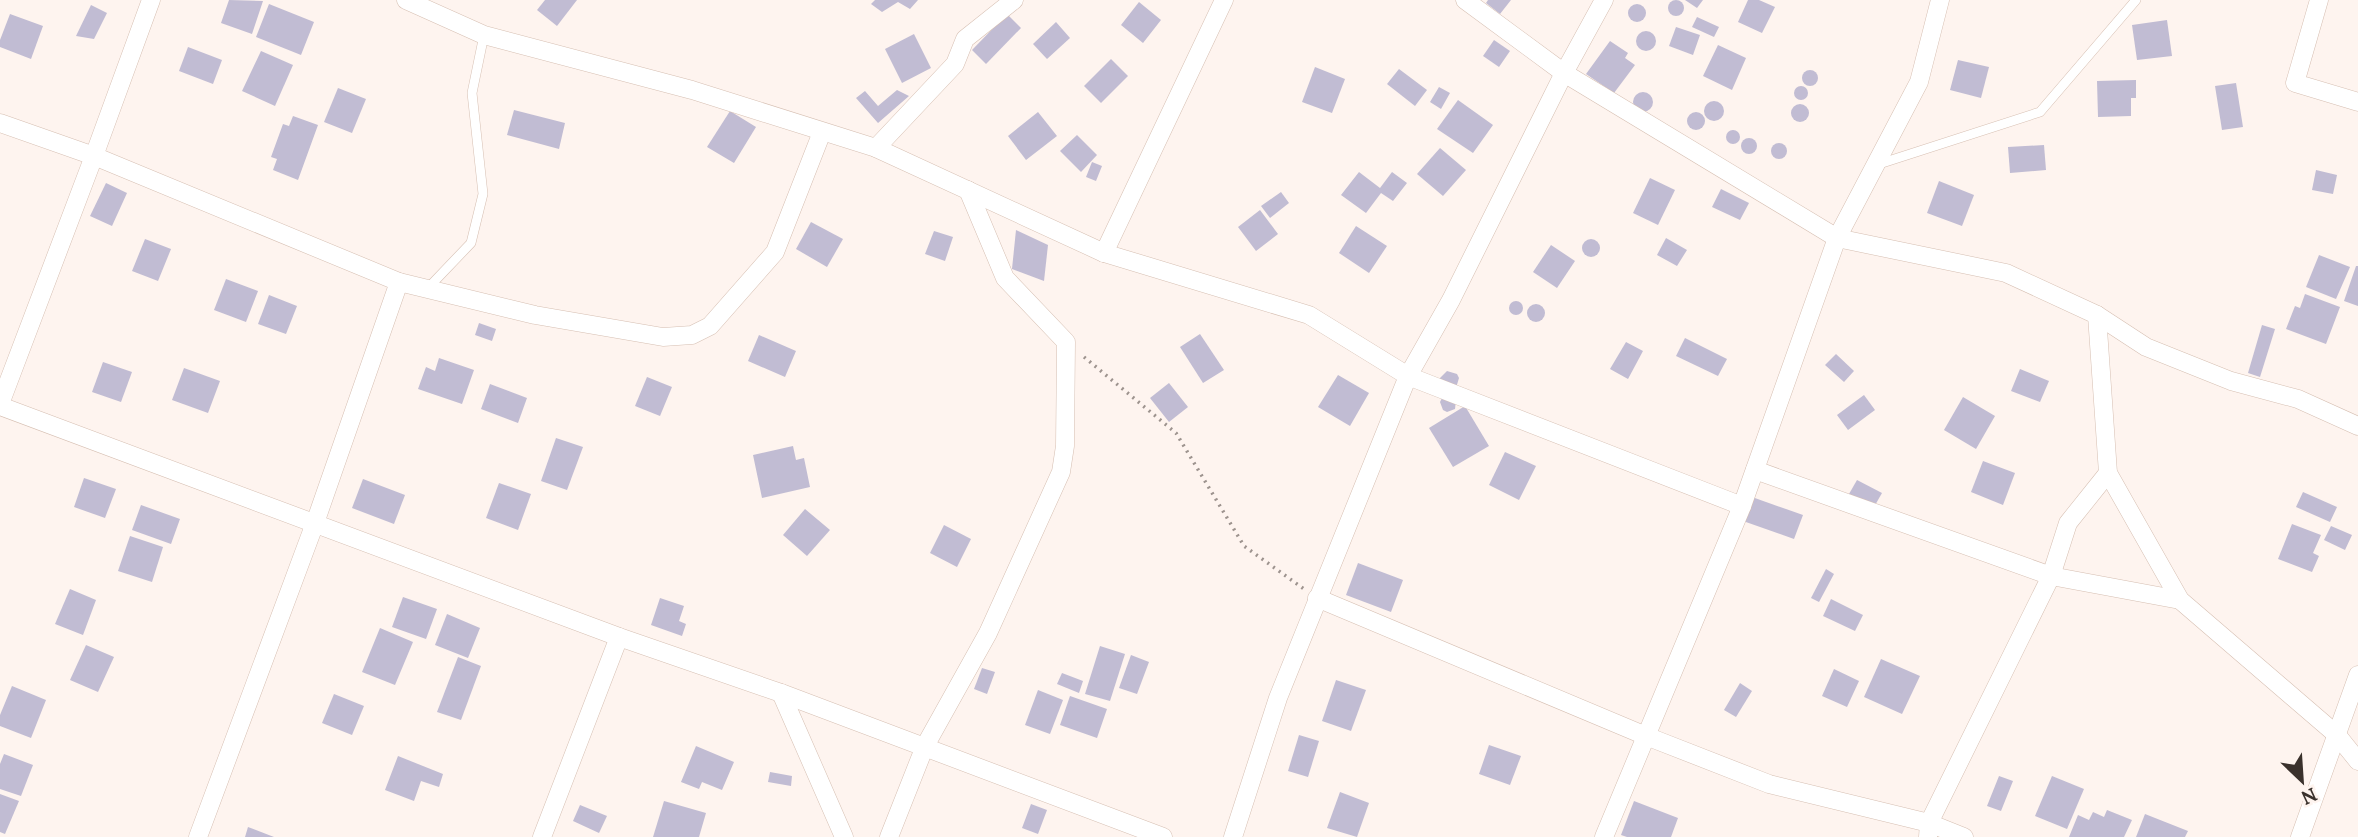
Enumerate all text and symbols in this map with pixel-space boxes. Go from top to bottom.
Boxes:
north arrow [2267,746,2337,816]
text: N [2297,782,2321,811]

